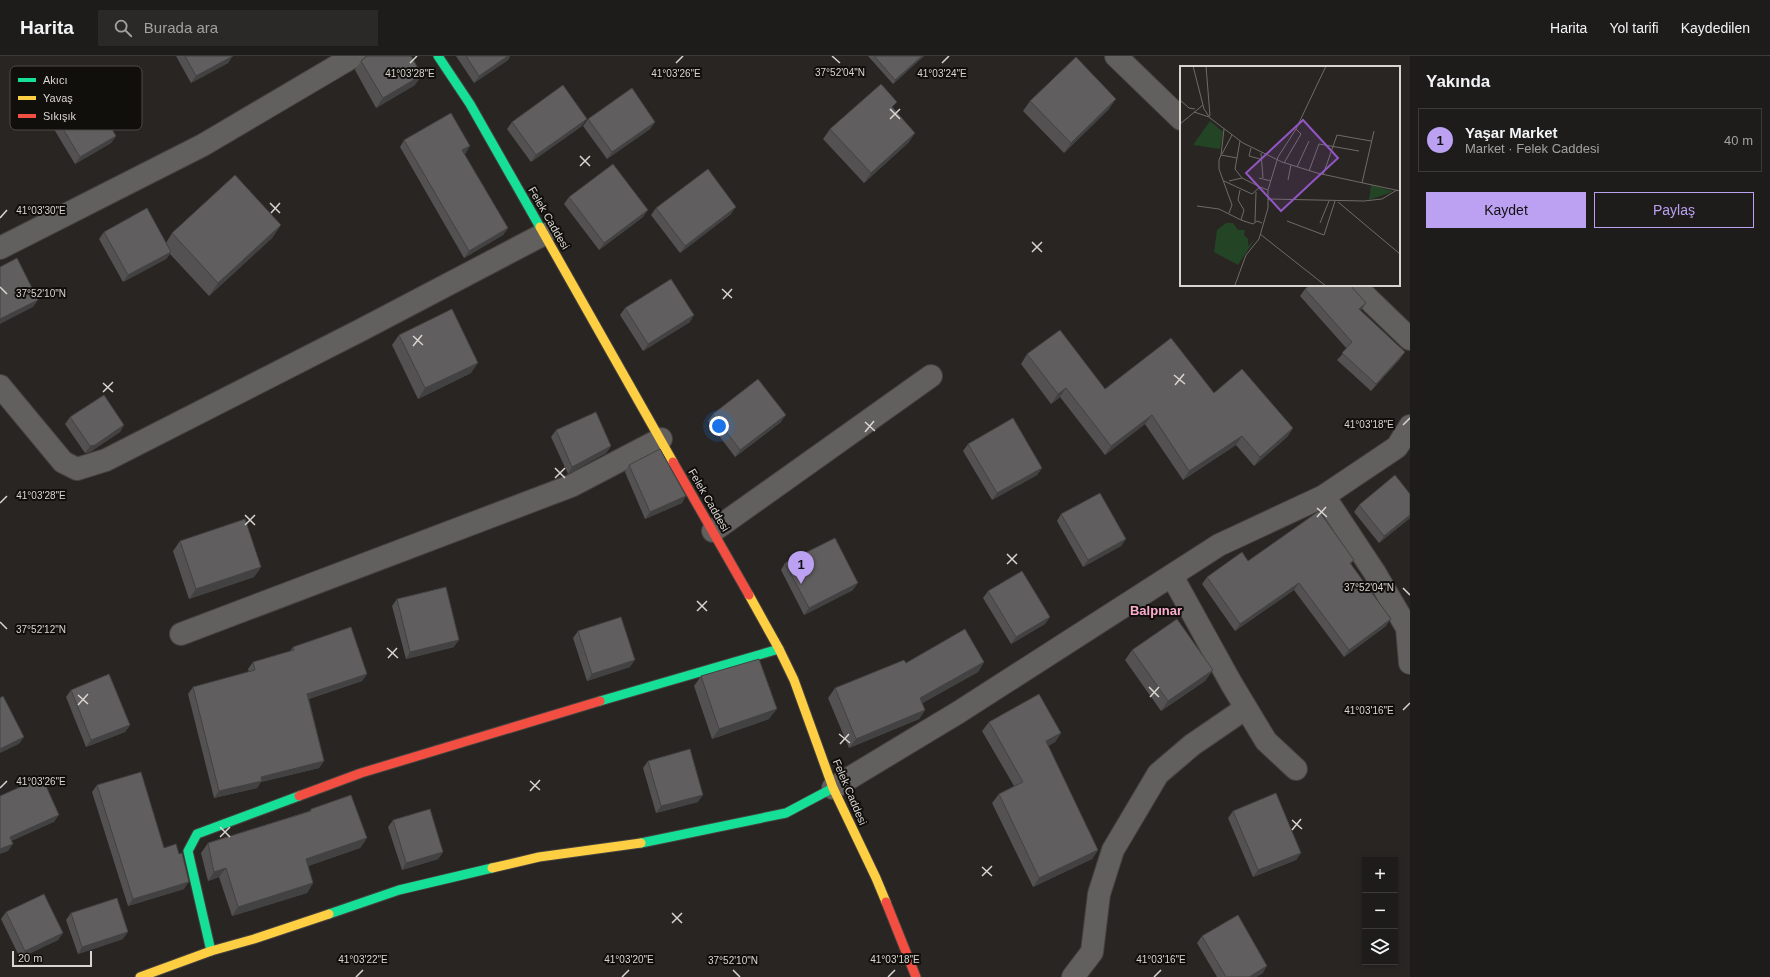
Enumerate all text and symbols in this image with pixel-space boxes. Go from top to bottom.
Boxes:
search box [98,10,378,46]
text: Harita [20,17,74,38]
icon: search [112,17,134,39]
text: Burada ara [144,19,218,36]
text: Harita [1550,20,1587,36]
text: Yol tarifi [1609,20,1659,36]
text: Kaydedilen [1681,20,1750,36]
legend [10,66,142,130]
inset map [1180,66,1400,286]
text: 37°52'04"N [815,67,865,78]
text: 41°03'28"E [385,68,435,79]
text: 41°03'26"E [651,68,701,79]
text: 41°03'24"E [917,68,967,79]
text: Yakında [1426,72,1490,91]
text: Akıcı [43,74,67,86]
text: Yavaş [43,92,73,104]
text: Sıkışık [43,110,77,122]
text: Yaşar Market [1465,124,1558,141]
text: 1 [1436,133,1444,148]
text: 40 m [1724,133,1753,148]
text: Market · Felek Caddesi [1465,141,1599,156]
street label: Felek Caddesi [526,185,572,251]
button: Kaydet [1426,192,1586,228]
button: Paylaş [1594,192,1754,228]
text: 41°03'30"E [16,205,66,216]
text: 37°52'10"N [16,288,66,299]
your location [709,416,729,436]
text: 41°03'18"E [1344,419,1394,430]
street label: Felek Caddesi [686,467,732,533]
text: 41°03'28"E [16,490,66,501]
pin: 1 [788,551,814,584]
text: 37°52'04"N [1344,582,1394,593]
district label: Balpınar [1130,603,1182,618]
text: 37°52'12"N [16,624,66,635]
text: 41°03'16"E [1344,705,1394,716]
street label: Felek Caddesi [831,757,869,827]
text: 41°03'26"E [16,776,66,787]
map controls [1362,857,1398,965]
button: + [1362,857,1398,893]
button: − [1362,893,1398,929]
button: layers [1362,929,1398,965]
scale bar [12,949,92,968]
text: 20 m [18,952,42,964]
text: 41°03'22"E [338,954,388,965]
text: 41°03'20"E [604,954,654,965]
text: 41°03'18"E [870,954,920,965]
text: 41°03'16"E [1136,954,1186,965]
text: 37°52'10"N [708,955,758,966]

